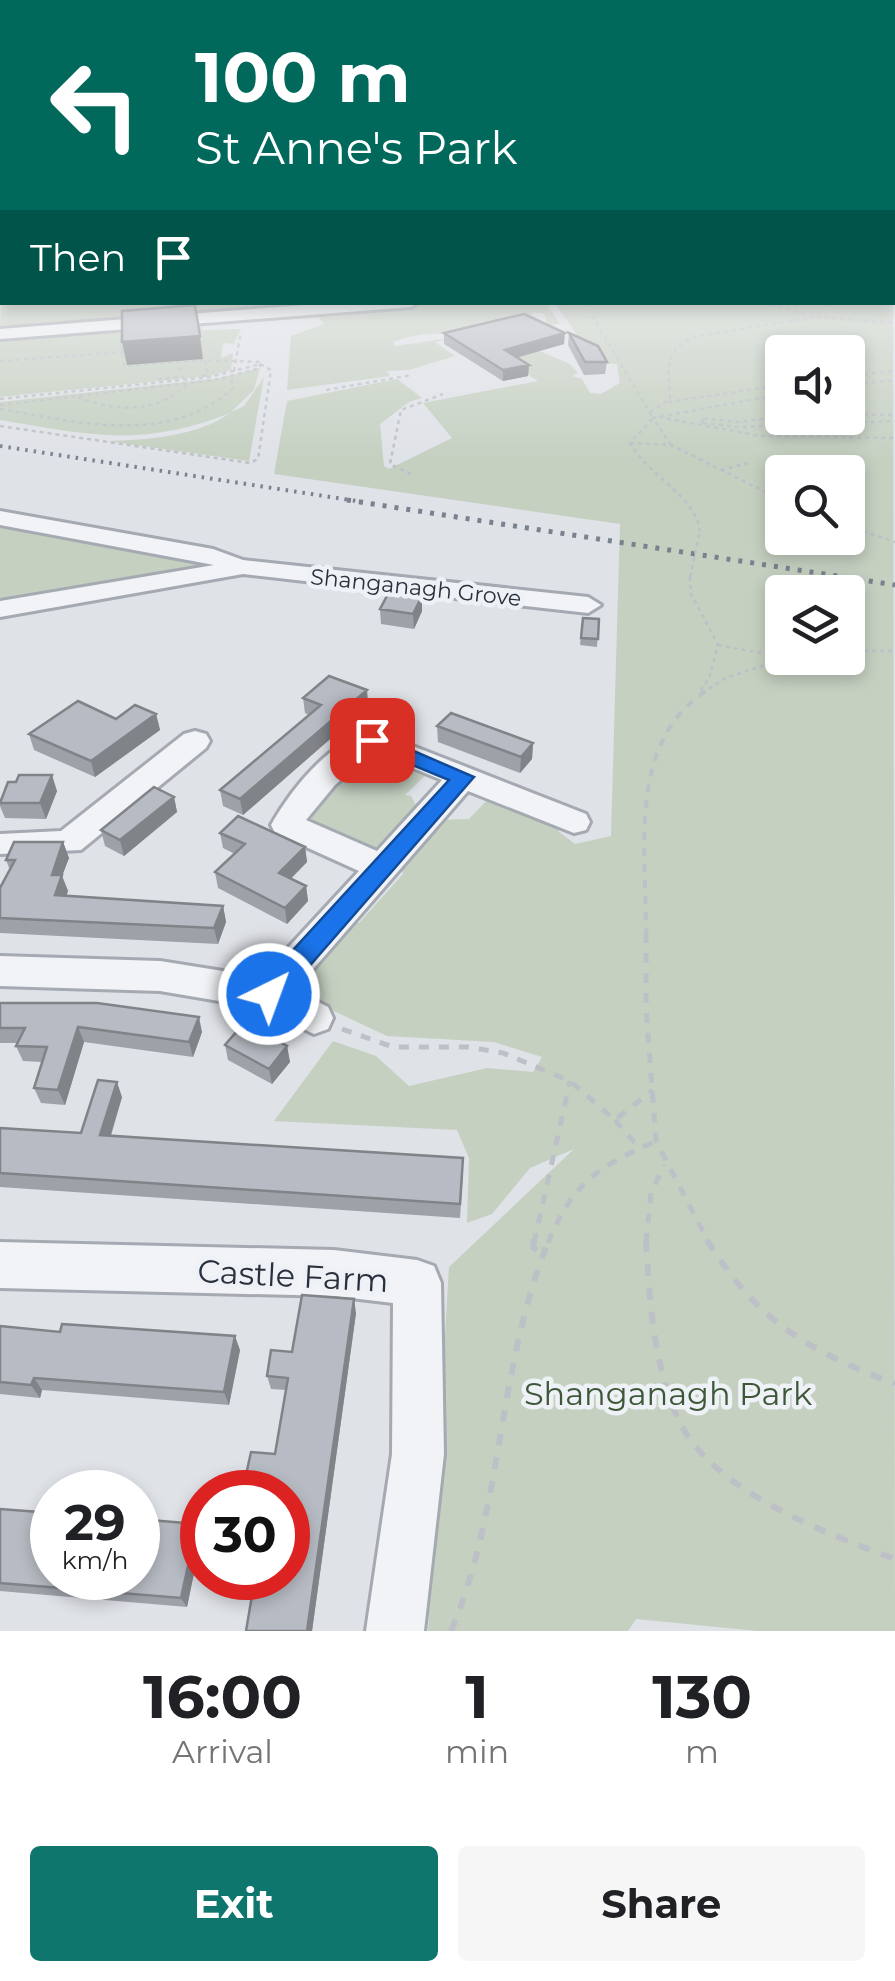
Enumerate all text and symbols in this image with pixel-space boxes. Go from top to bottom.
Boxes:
text: 100 m [195,34,411,120]
icon: left [30,40,160,170]
text: St Anne's Park [195,120,518,175]
icon: arrive [146,230,201,285]
text: Then [30,234,126,281]
map controls [765,335,865,675]
button: sound [765,335,865,435]
button: search [765,455,865,555]
street label: Shanganagh Grove [309,563,523,612]
button: layers [765,575,865,675]
pin [330,698,415,783]
icon: arrive [345,713,400,768]
position arrow [217,942,321,1046]
street label: Castle Farm [197,1251,390,1300]
park label: Shanganagh Park [524,1374,812,1413]
speed limit sign: 30 [180,1470,310,1600]
text: 29 [64,1492,126,1553]
text: km/h [62,1545,128,1575]
text: 16:00 [143,1660,302,1733]
text: 1 [465,1660,489,1733]
text: 130 [652,1660,752,1733]
text: Arrival [172,1732,273,1771]
text: min [445,1732,509,1771]
text: m [685,1732,719,1771]
button: Exit [30,1846,438,1961]
button: Share [458,1846,865,1961]

